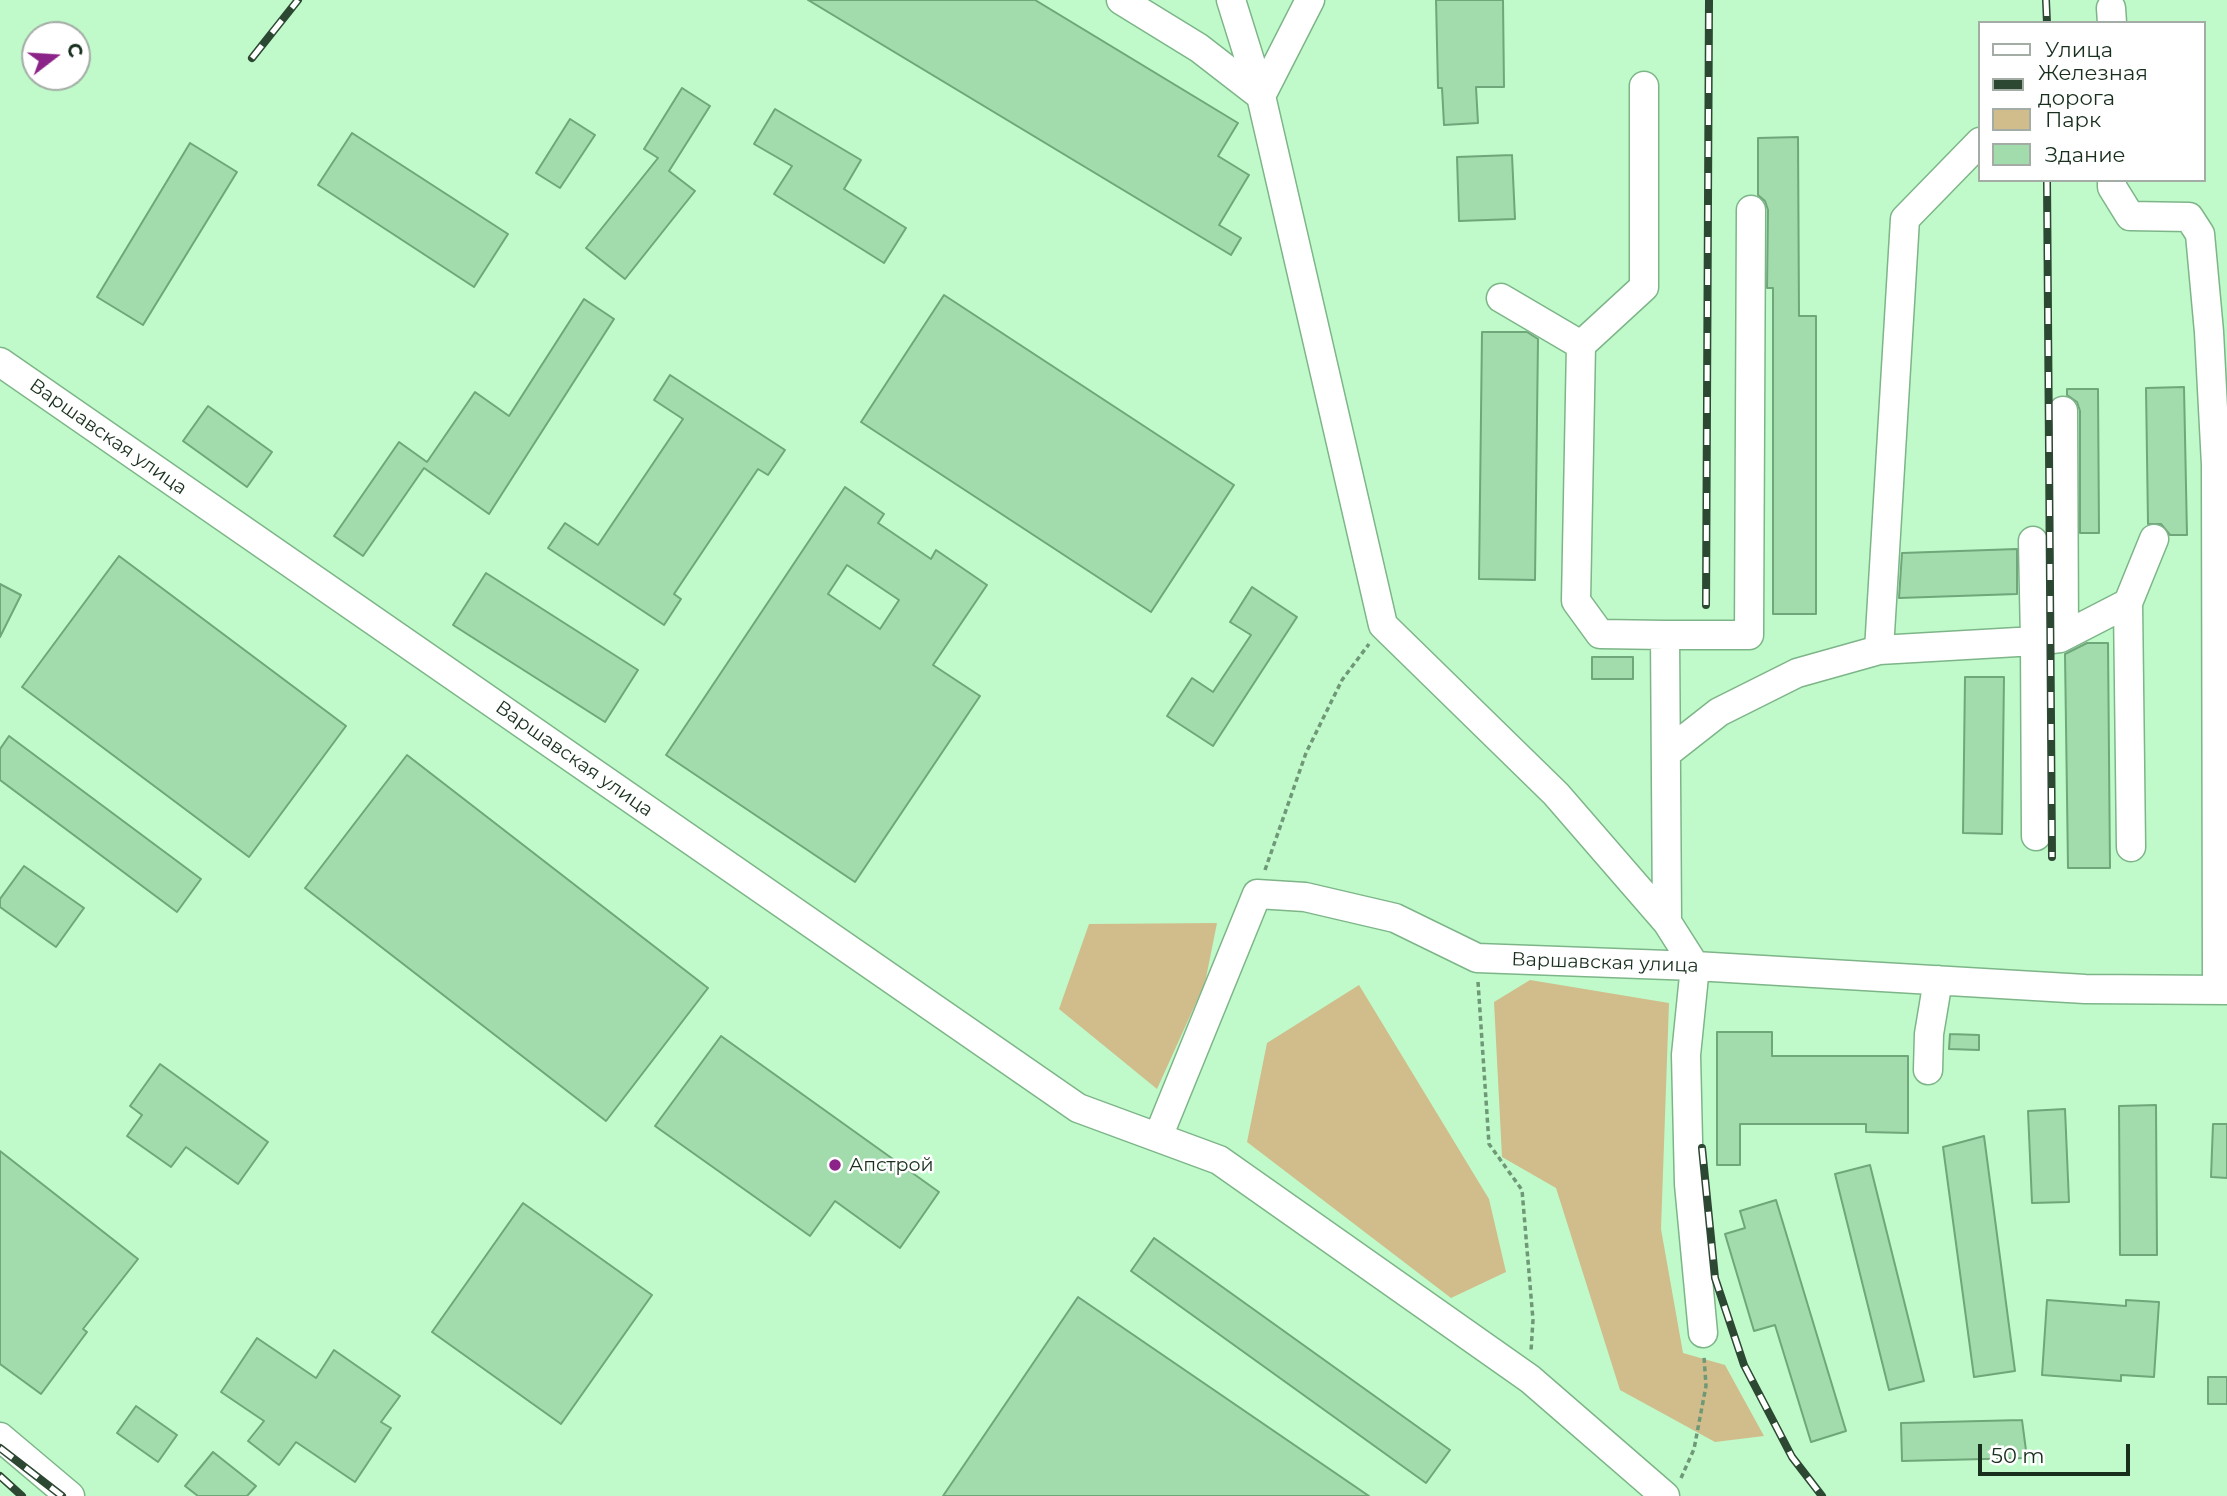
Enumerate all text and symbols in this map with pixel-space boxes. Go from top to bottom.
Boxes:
north arrow [21,21,91,91]
legend [1979,21,2206,182]
text: Улица [2045,37,2113,62]
text: С [62,40,88,60]
text: Железная дорога [2038,60,2148,110]
text: Парк [2045,107,2101,132]
text: Здание [2045,142,2126,167]
street label: Варшавская улица [25,374,191,500]
street label: Варшавская улица [491,696,657,822]
street label: Варшавская улица [1511,948,1699,978]
place label: Апстрой [849,1154,934,1176]
marker: Апстрой [827,1157,843,1173]
scale bar [1982,1430,2134,1474]
text: 50 m [1991,1443,2045,1468]

